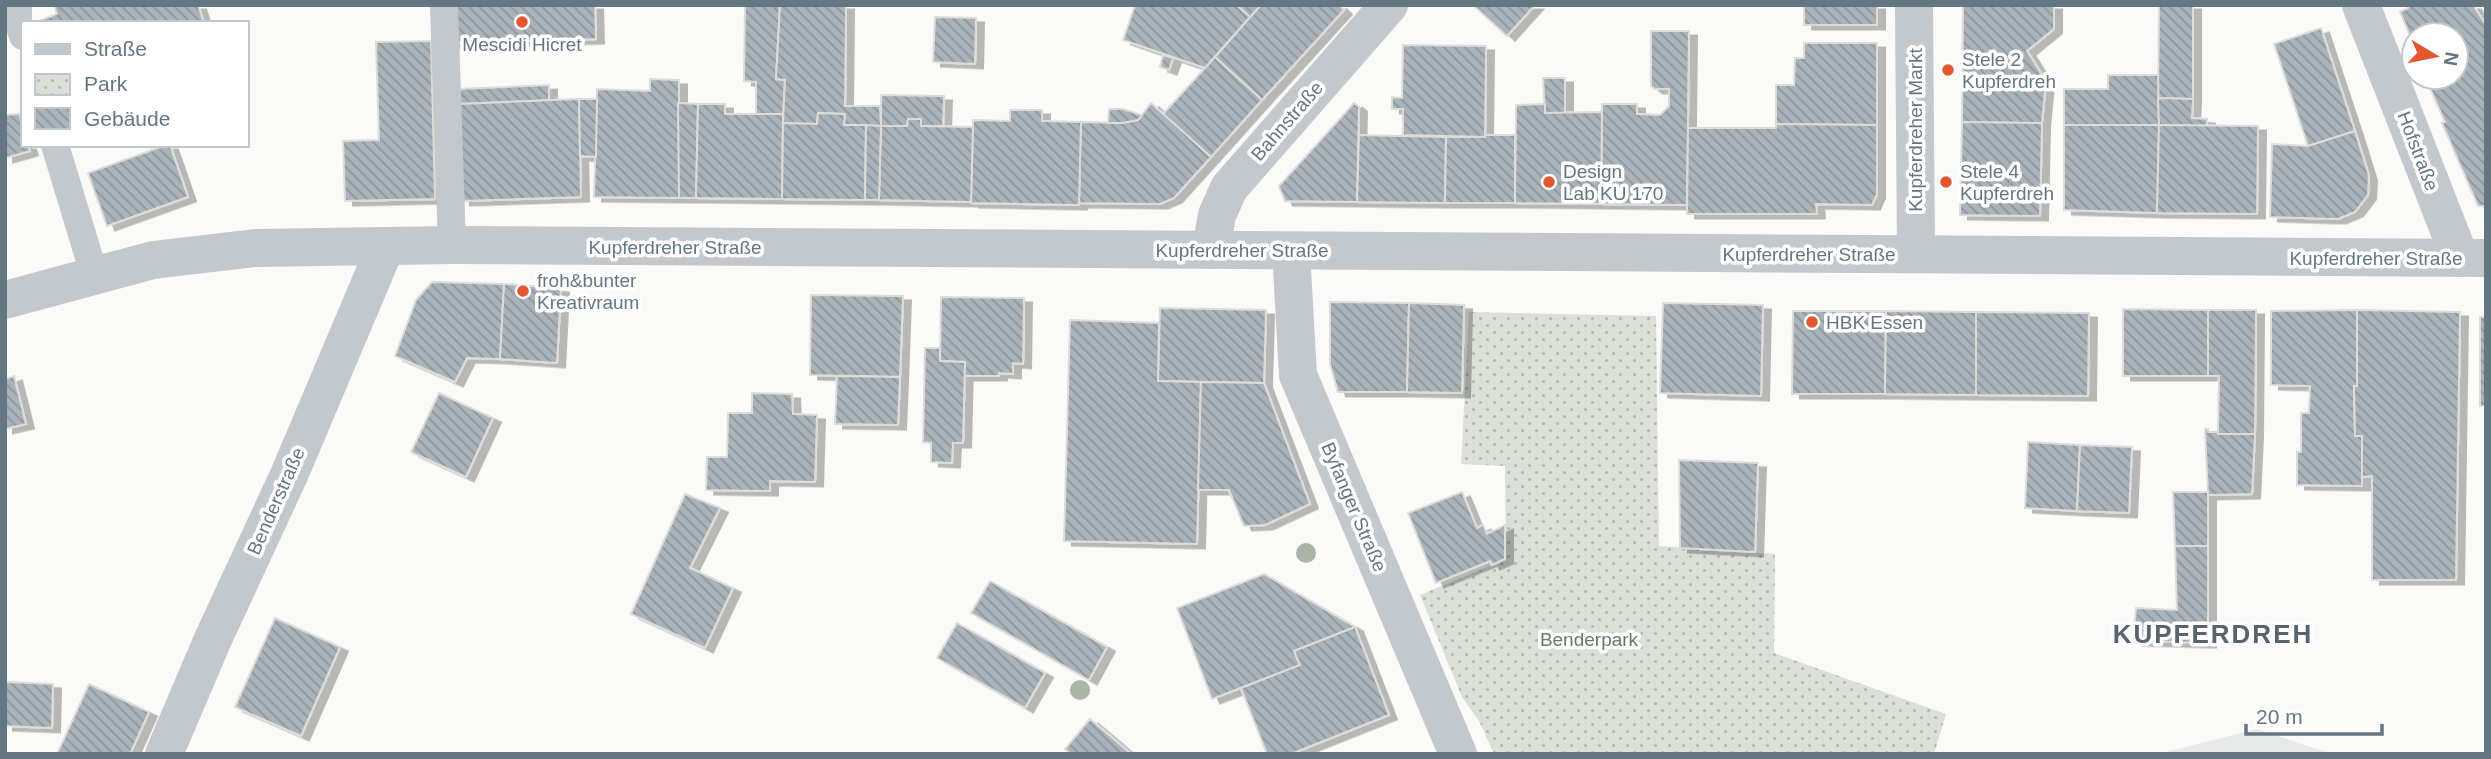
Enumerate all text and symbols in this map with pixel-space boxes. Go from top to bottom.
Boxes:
marker: Mescidi Hicret [514,14,530,30]
legend [21,21,248,147]
north arrow [2400,21,2470,91]
place label: Mescidi Hicret [462,34,582,55]
text: Straße [84,37,147,60]
street label: Kupferdreher Markt [1905,47,1926,212]
place label: Stele 2 Kupferdreh [1962,49,2056,92]
text: N [2440,50,2463,67]
marker: Stele 2 Kupferdreh [1940,62,1956,78]
text: Park [84,72,128,95]
street label: Bahnstraße [1247,77,1327,165]
text: Gebäude [84,107,170,130]
street label: Hofstraße [2393,108,2443,194]
place label: Design Lab KU 170 [1563,161,1663,204]
place label: Stele 4 Kupferdreh [1960,161,2054,204]
marker: Design Lab KU 170 [1541,174,1557,190]
marker: Stele 4 Kupferdreh [1938,174,1954,190]
street label: Kupferdreher Straße [588,237,762,258]
street label: Kupferdreher Straße [1155,240,1329,261]
street label: Kupferdreher Straße [1722,244,1896,265]
street label: Kupferdreher Straße [2289,248,2463,269]
place label: froh&bunter Kreativraum [537,270,639,313]
marker: froh&bunter Kreativraum [515,283,531,299]
place label: HBK Essen [1826,312,1923,333]
marker: HBK Essen [1804,314,1820,330]
street label: Byfanger Straße [1317,439,1391,575]
street label: Benderstraße [243,444,309,558]
district label: KUPFERDREH [2113,619,2313,649]
park label: Benderpark [1540,629,1639,650]
scale bar [2246,692,2382,736]
text: 20 m [2256,705,2303,728]

